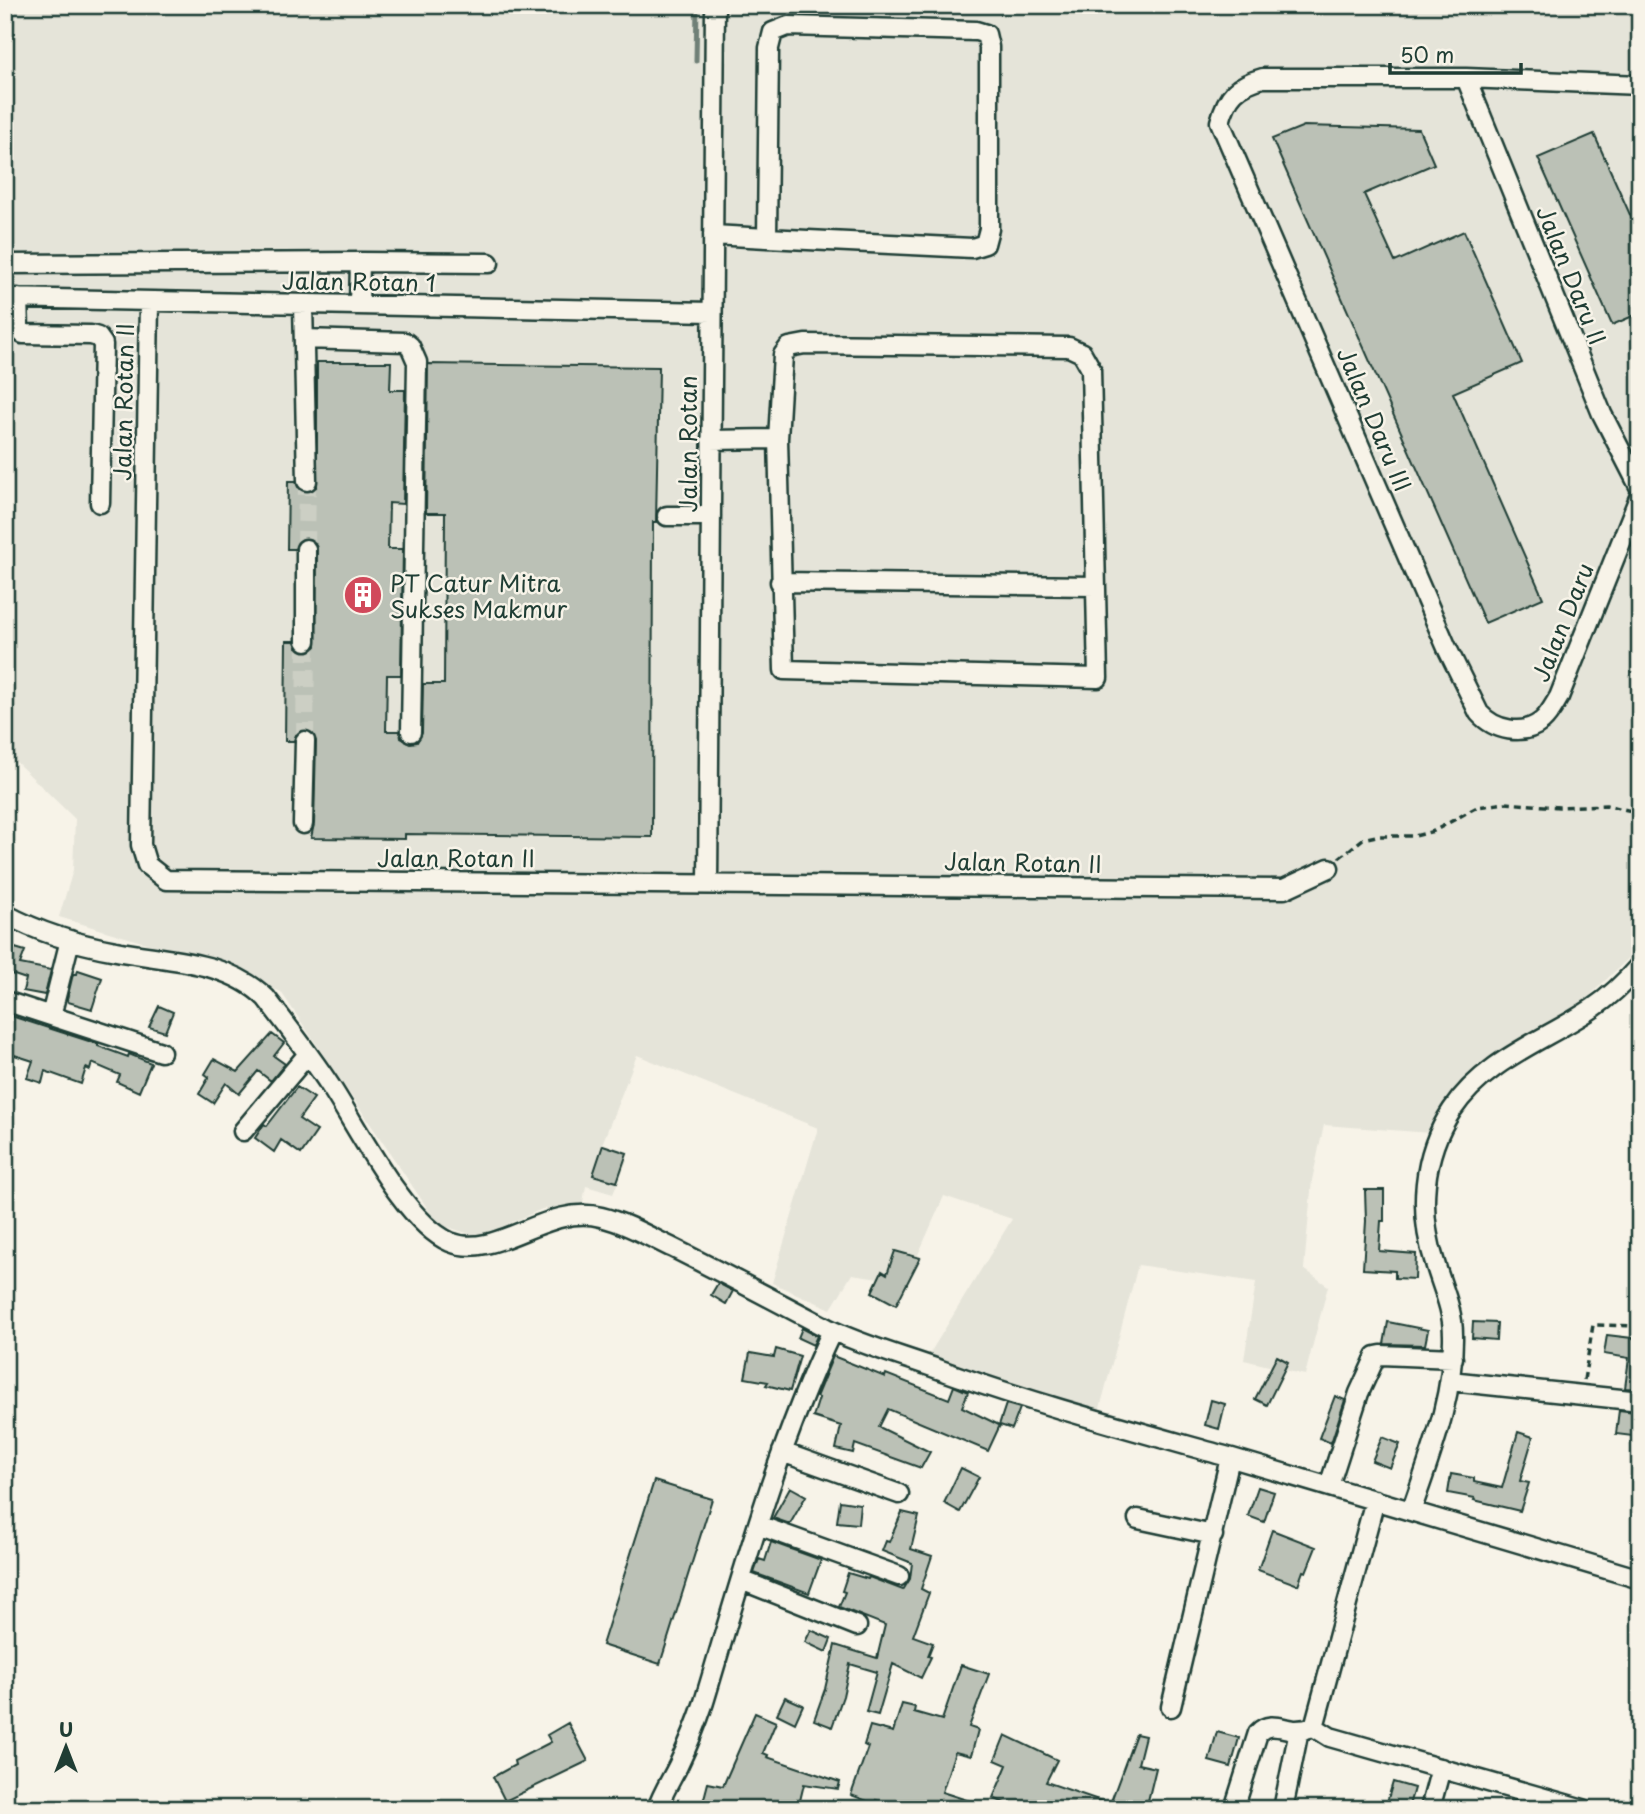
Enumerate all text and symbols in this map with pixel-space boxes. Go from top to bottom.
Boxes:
scale bar [1390,32,1521,76]
text: 50 m [1400,38,1454,70]
street label: Jalan Daru II [1528,200,1616,350]
street label: Jalan Rotan 1 [282,262,436,300]
street label: Jalan Rotan II [104,323,142,481]
street label: Jalan Daru III [1329,341,1421,497]
street label: Jalan Rotan [670,375,705,513]
street label: Jalan Daru [1522,557,1602,687]
place label: PT Catur Mitra Sukses Makmur [390,565,567,626]
building icon: PT Catur Mitra Sukses Makmur [342,574,384,616]
street label: Jalan Rotan II [377,840,535,875]
street label: Jalan Rotan II [944,843,1102,881]
north arrow [32,1713,102,1783]
text: U [59,1715,73,1743]

